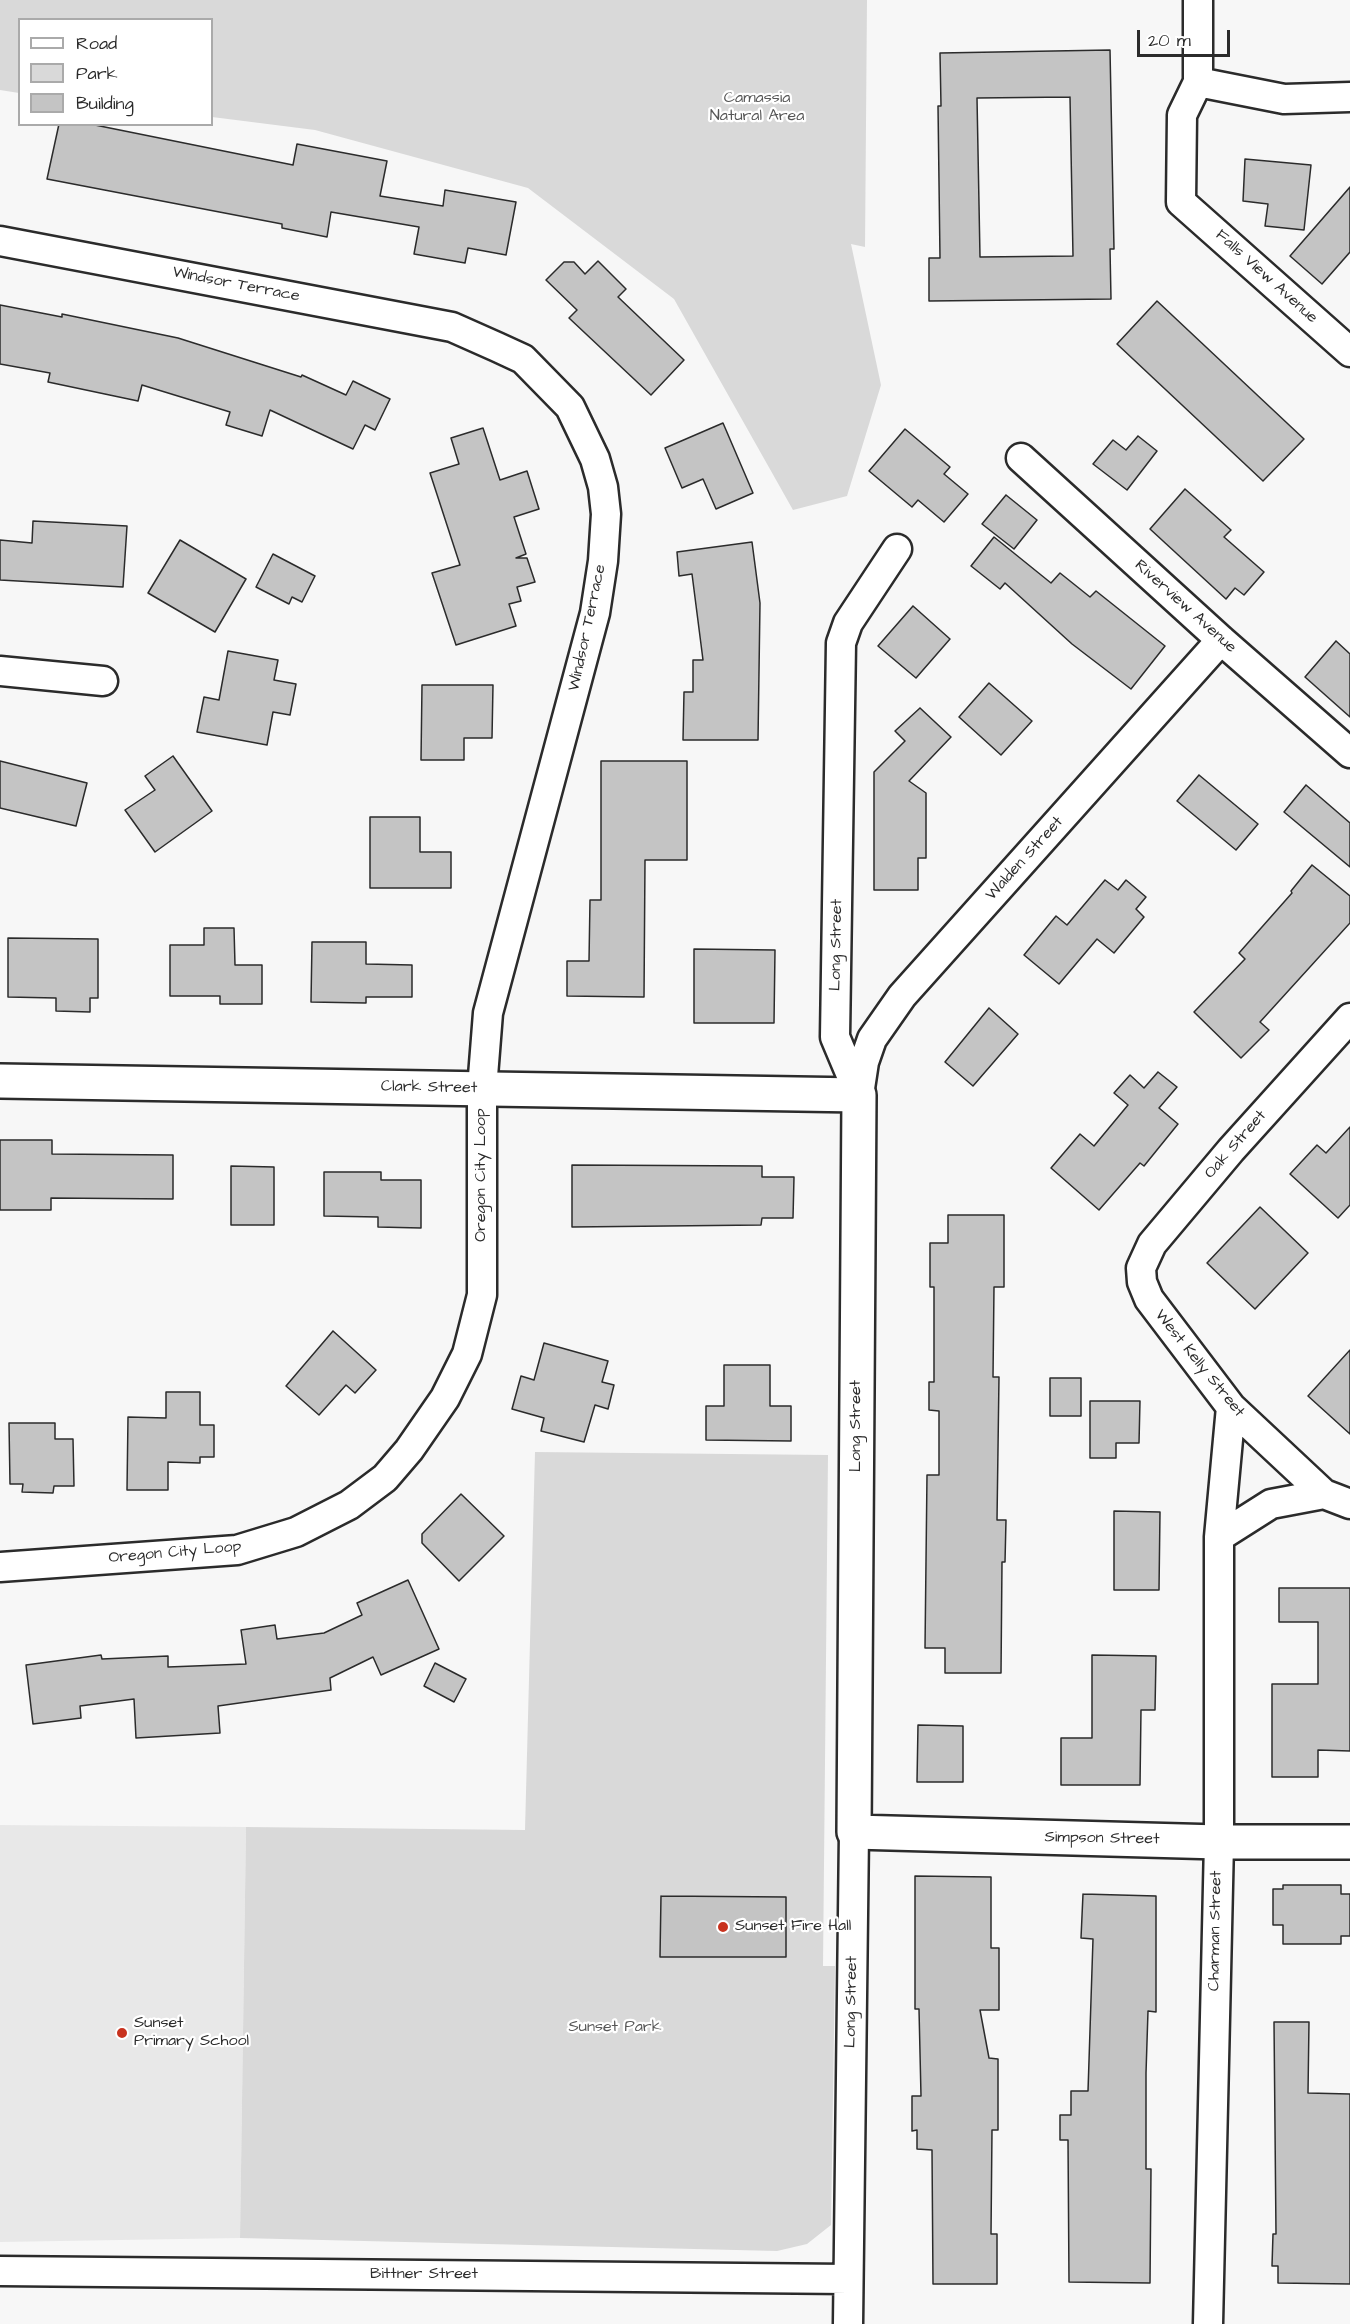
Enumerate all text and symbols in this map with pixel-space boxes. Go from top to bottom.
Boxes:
legend [18,18,213,126]
scale bar [1140,18,1233,56]
text: 20 m [1148,28,1191,53]
text: Road [76,31,117,56]
text: Park [76,61,118,86]
park label: Camassia Natural Area [710,89,804,127]
text: Building [76,91,134,116]
street label: Falls View Avenue [1211,226,1321,328]
street label: Windsor Terrace [171,263,301,307]
street label: Riverview Avenue [1130,556,1240,658]
street label: Windsor Terrace [565,563,611,693]
street label: Walden Street [982,813,1068,905]
street label: Long Street [827,899,847,991]
street label: Clark Street [381,1078,477,1098]
street label: Oak Street [1201,1107,1271,1183]
street label: Oregon City Loop [472,1108,492,1242]
street label: West Kelly Street [1150,1306,1248,1422]
street label: Long Street [847,1380,867,1472]
street label: Oregon City Loop [108,1538,242,1568]
street label: Simpson Street [1044,1828,1160,1850]
street label: Charman Street [1205,1871,1227,1991]
place label: Sunset Fire Hall [735,1917,851,1937]
marker: Sunset Fire Hall [716,1920,730,1934]
street label: Long Street [842,1956,862,2048]
place label: Sunset Primary School [134,2014,249,2052]
park label: Sunset Park [569,2018,661,2038]
marker: Sunset Primary School [115,2026,129,2040]
street label: Bittner Street [370,2265,478,2285]

